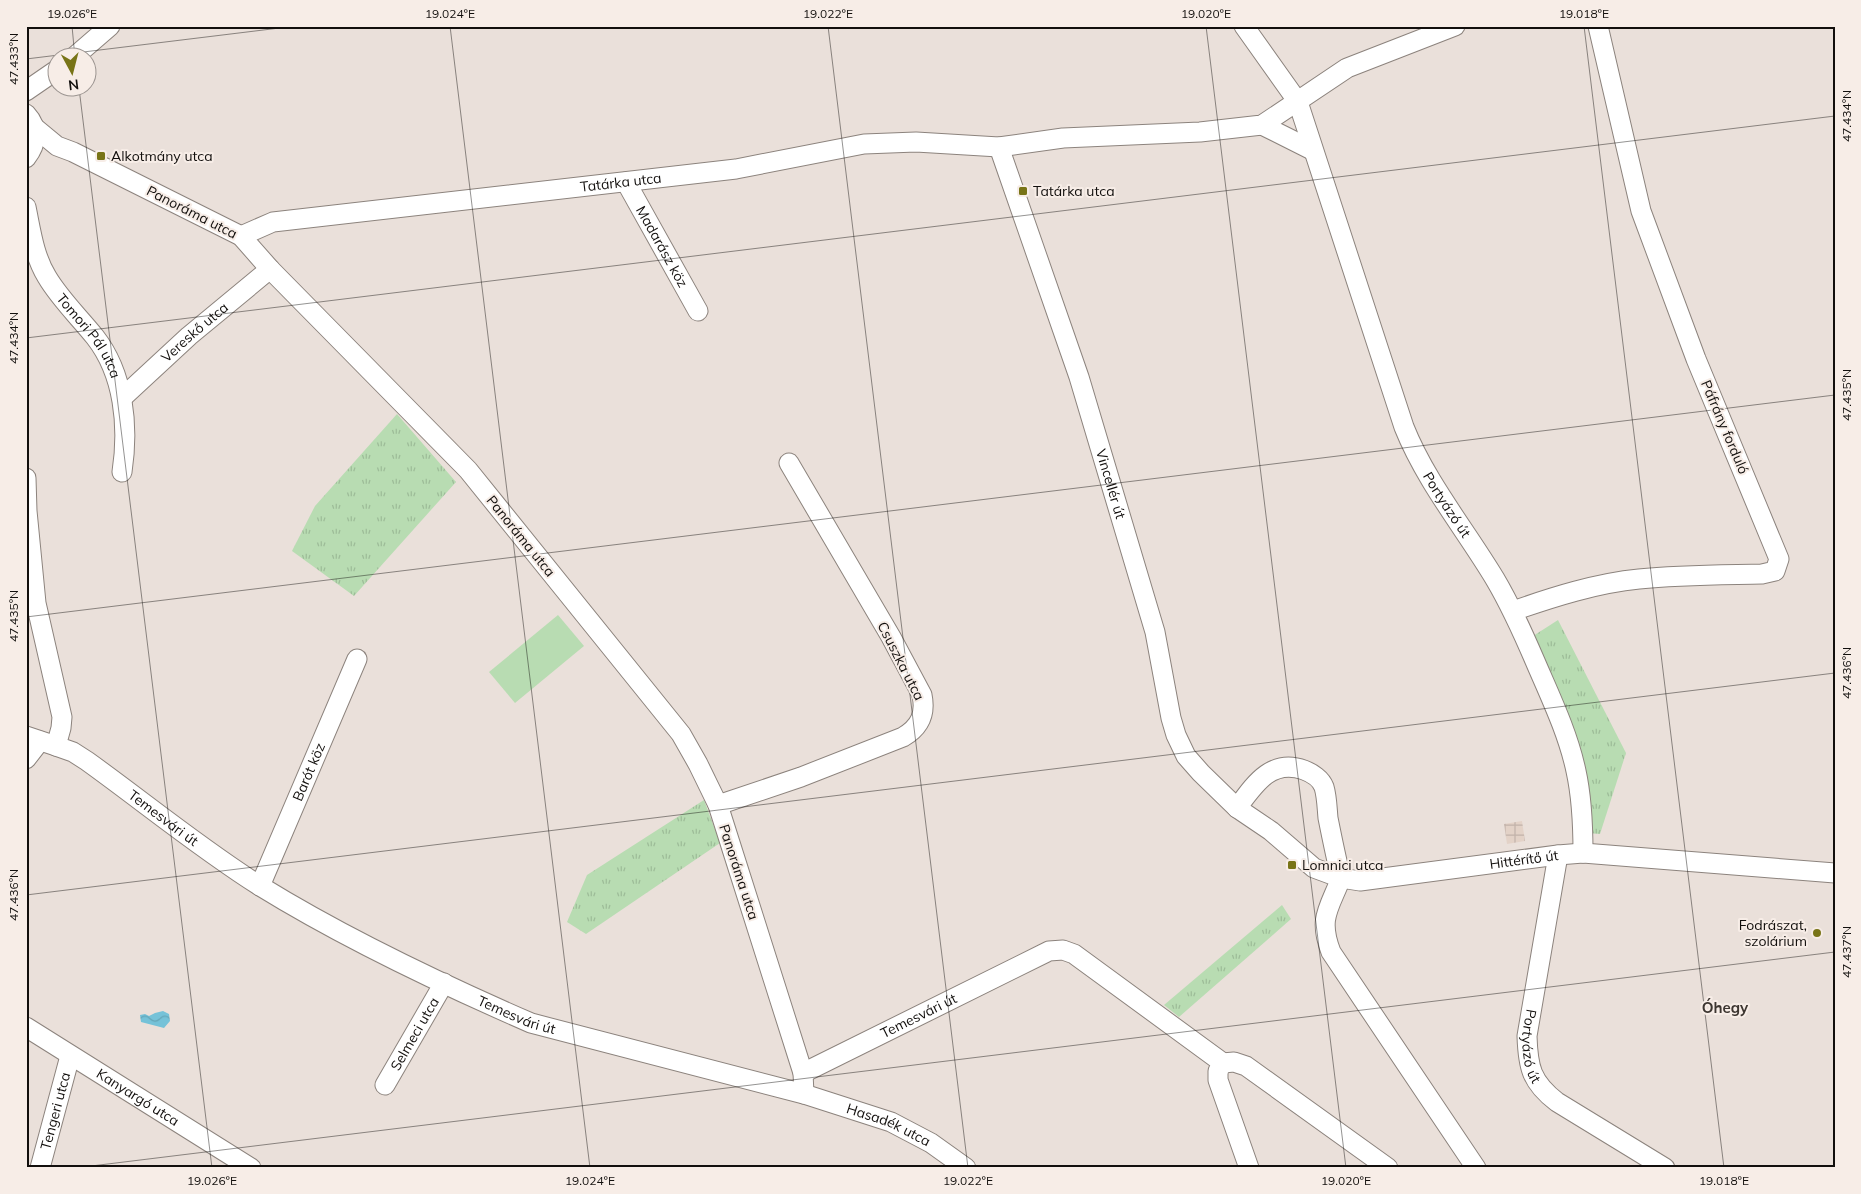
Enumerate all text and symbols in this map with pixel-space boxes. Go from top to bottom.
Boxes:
text: 19.026°E [47,6,97,21]
text: 19.024°E [425,6,475,21]
text: 19.022°E [803,6,853,21]
text: 19.020°E [1181,6,1231,21]
text: 19.018°E [1559,6,1609,21]
text: 47.433°N [6,33,21,85]
north arrow [48,48,98,98]
text: N [67,75,80,94]
text: 47.434°N [1839,90,1854,142]
place label: Alkotmány utca [111,147,213,165]
marker: Alkotmány utca [95,150,107,162]
street label: Tatárka utca [579,169,662,196]
street label: Panoráma utca [144,181,240,243]
place label: Tatárka utca [1033,182,1115,200]
marker: Tatárka utca [1017,185,1029,197]
street label: Madarász köz [632,203,692,291]
street label: Tomori Pál utca [53,290,125,380]
street label: Vereskő utca [157,298,232,366]
text: 47.434°N [6,312,21,364]
text: 47.435°N [1839,369,1854,421]
street label: Páfrány forduló [1697,377,1753,477]
street label: Vincellér út [1092,447,1130,521]
street label: Portyázó út [1419,469,1475,541]
street label: Panoráma utca [483,492,559,580]
text: 47.435°N [6,590,21,642]
street label: Csuszka utca [873,619,929,703]
text: 47.436°N [1839,647,1854,699]
street label: Barót köz [288,740,329,804]
street label: Temesvári út [125,786,202,850]
street label: Panoráma utca [715,822,763,922]
street label: Hittérítő út [1488,846,1559,873]
place label: Lomnici utca [1302,856,1383,874]
marker: Lomnici utca [1286,859,1298,871]
text: 47.436°N [6,869,21,921]
place label: Fodrászat, szolárium [1739,916,1807,950]
text: 47.437°N [1839,926,1854,978]
marker: Fodrászat, szolárium [1811,927,1823,939]
street label: Temesvári út [878,989,960,1042]
street label: Temesvári út [475,992,558,1038]
street label: Selmeci utca [386,994,443,1074]
district label: Óhegy [1702,998,1749,1017]
street label: Portyázó út [1518,1008,1545,1087]
street label: Kanyargó utca [93,1064,183,1130]
street label: Tengeri utca [36,1070,74,1152]
street label: Hasadék utca [844,1099,934,1150]
text: 19.026°E [187,1173,237,1188]
text: 19.024°E [565,1173,615,1188]
text: 19.022°E [943,1173,993,1188]
text: 19.020°E [1321,1173,1371,1188]
text: 19.018°E [1699,1173,1749,1188]

